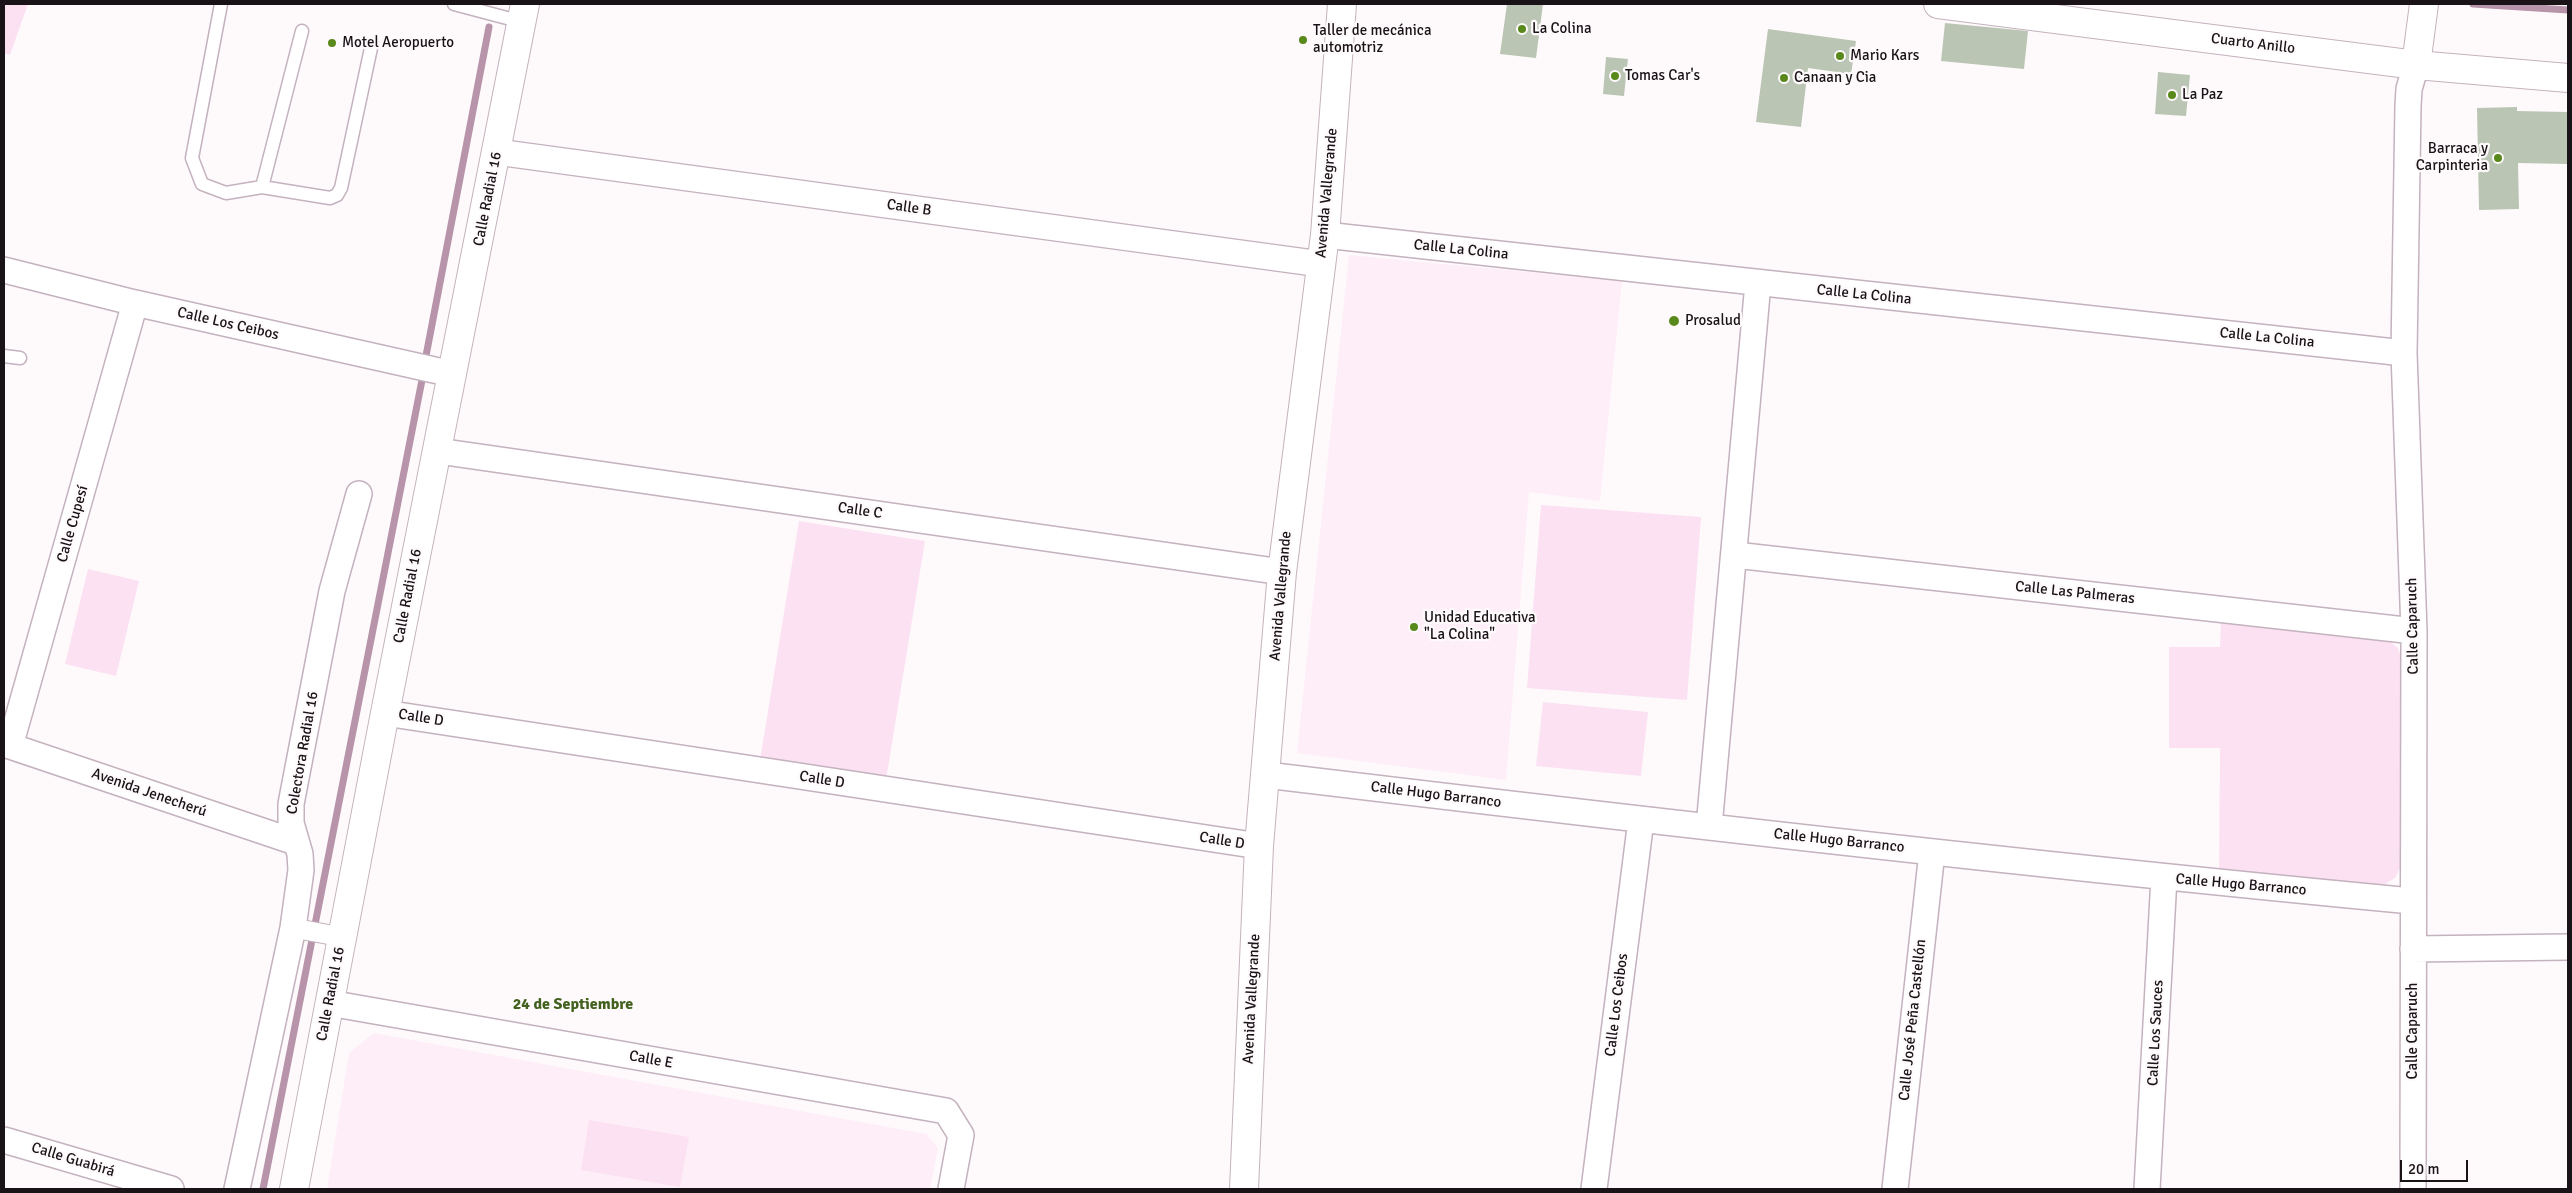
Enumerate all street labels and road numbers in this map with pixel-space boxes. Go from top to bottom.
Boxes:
street label: Cuarto Anillo [2210,30,2296,58]
street label: Avenida Vallegrande [1312,127,1342,259]
street label: Calle Radial 16 [470,150,506,248]
street label: Calle B [885,196,933,220]
street label: Calle La Colina [1413,236,1509,264]
street label: Calle La Colina [1816,281,1912,309]
street label: Calle Los Ceibos [175,304,281,344]
street label: Calle La Colina [2219,324,2315,352]
street label: Calle Cupesí [53,483,93,565]
street label: Calle C [837,499,883,523]
street label: Avenida Vallegrande [1266,530,1296,662]
street label: Calle Radial 16 [390,547,426,645]
street label: Calle Caparuch [2403,577,2423,675]
street label: Calle Las Palmeras [2014,578,2136,608]
street label: Colectora Radial 16 [283,690,323,816]
street label: Calle D [397,706,445,730]
street label: Avenida Jenecherú [89,765,209,821]
street label: Calle D [798,768,846,792]
street label: Calle Hugo Barranco [1370,778,1502,812]
street label: Calle Hugo Barranco [1773,825,1905,857]
street label: Calle D [1198,829,1246,853]
street label: Calle Hugo Barranco [2175,870,2307,900]
street label: Avenida Vallegrande [1240,933,1264,1065]
street label: Calle José Peña Castellón [1896,938,1930,1102]
street label: Calle Radial 16 [313,945,349,1043]
street label: Calle Los Ceibos [1602,952,1632,1058]
street label: Calle Los Sauces [2144,980,2168,1086]
street label: Calle Caparuch [2404,983,2422,1079]
street label: Calle E [628,1047,674,1073]
street label: Calle Guabirá [29,1139,117,1181]

